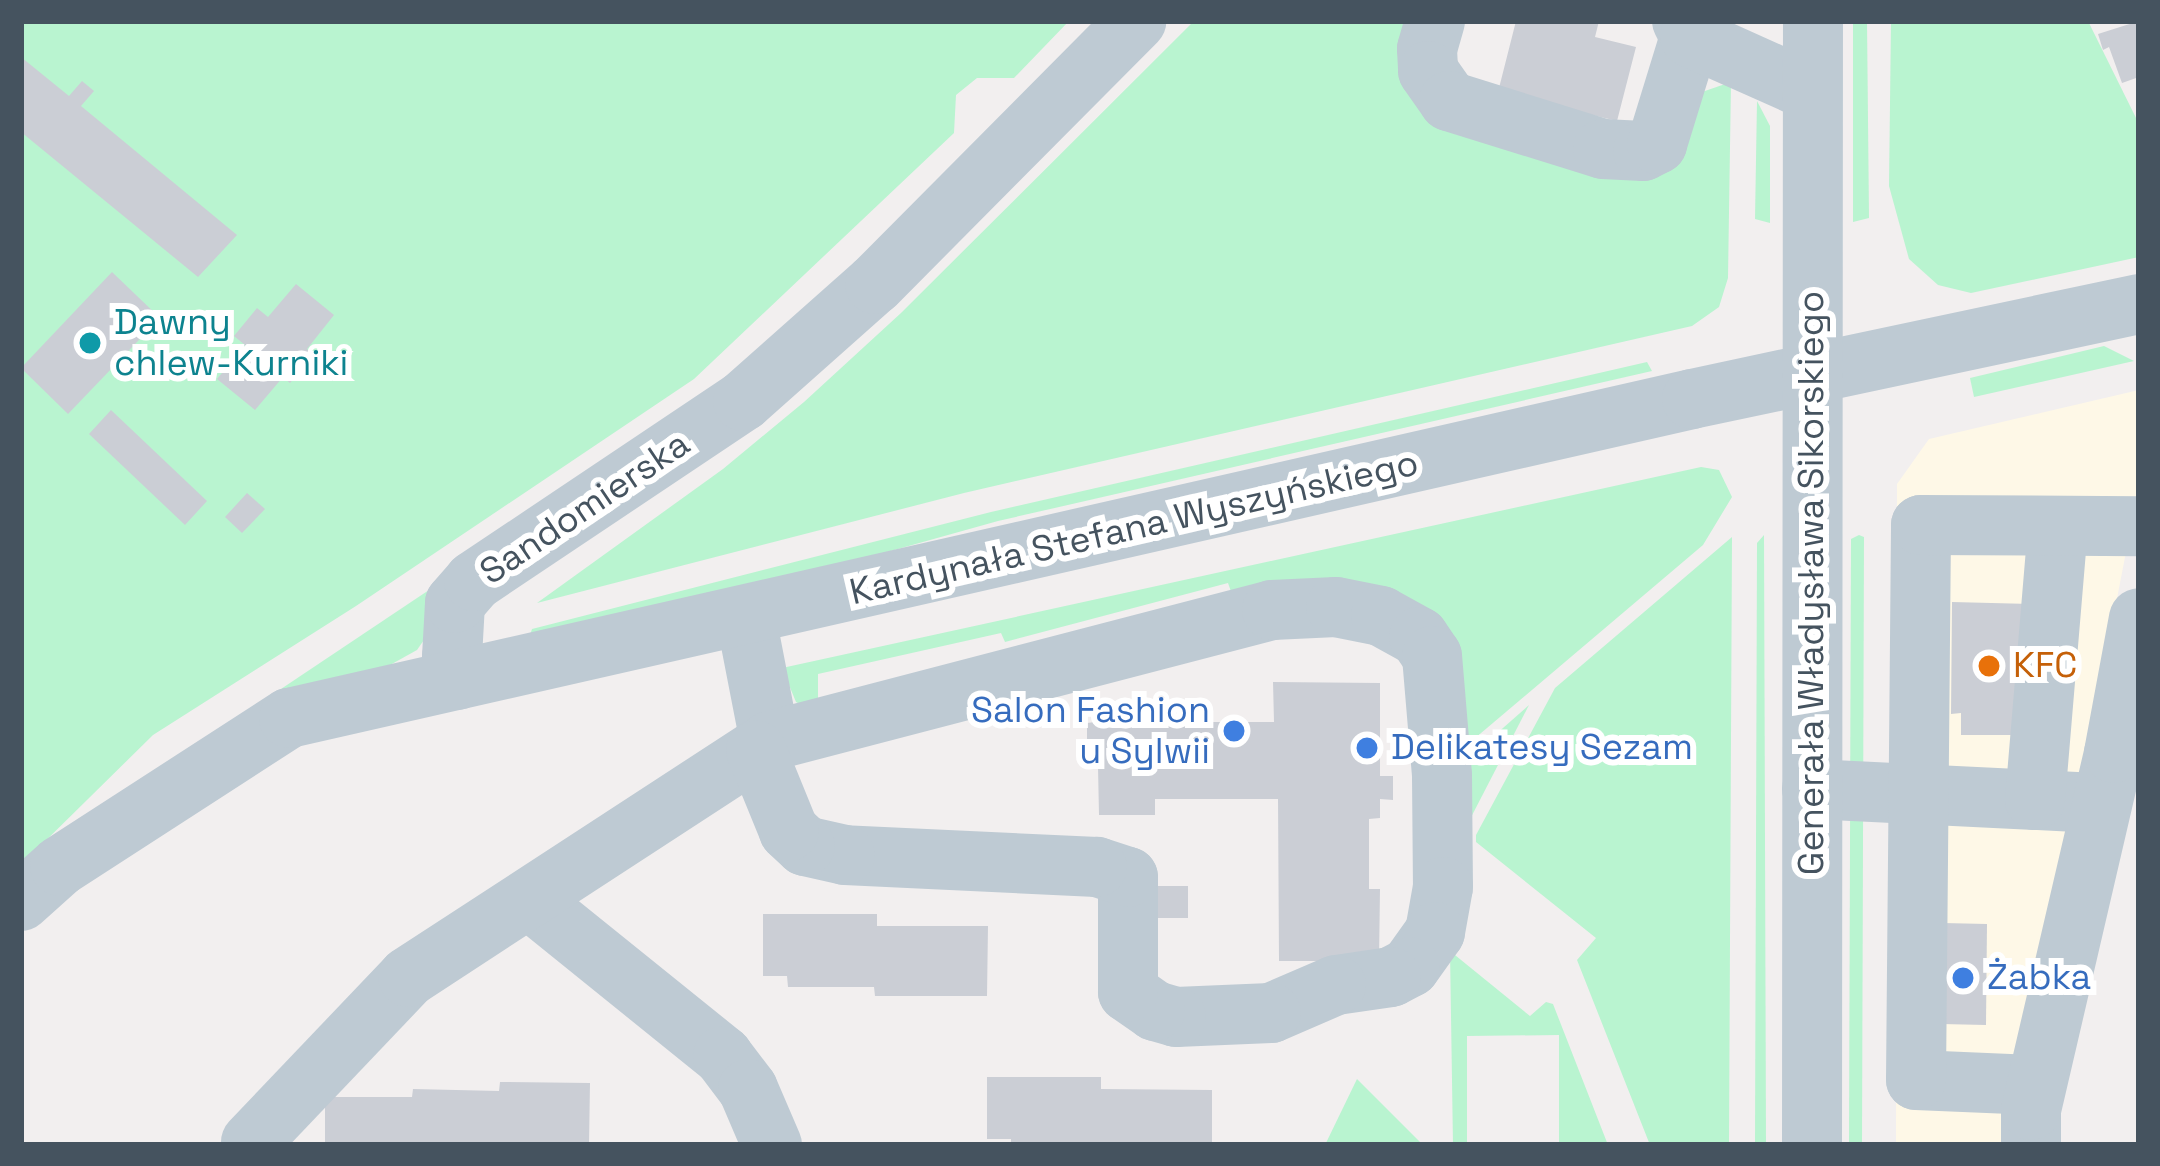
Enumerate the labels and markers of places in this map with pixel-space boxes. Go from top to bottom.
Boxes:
place label: Dawny chlew-Kurniki [114,300,348,385]
marker: Dawny chlew-Kurniki [77,330,103,356]
place label: KFC [2013,644,2077,688]
marker: KFC [1976,653,2002,679]
place label: Salon Fashion u Sylwii [971,688,1210,773]
marker: Salon Fashion u Sylwii [1221,718,1247,744]
place label: Delikatesy Sezam [1391,726,1693,770]
marker: Delikatesy Sezam [1354,735,1380,761]
place label: Żabka [1987,956,2091,1000]
marker: Żabka [1950,965,1976,991]

